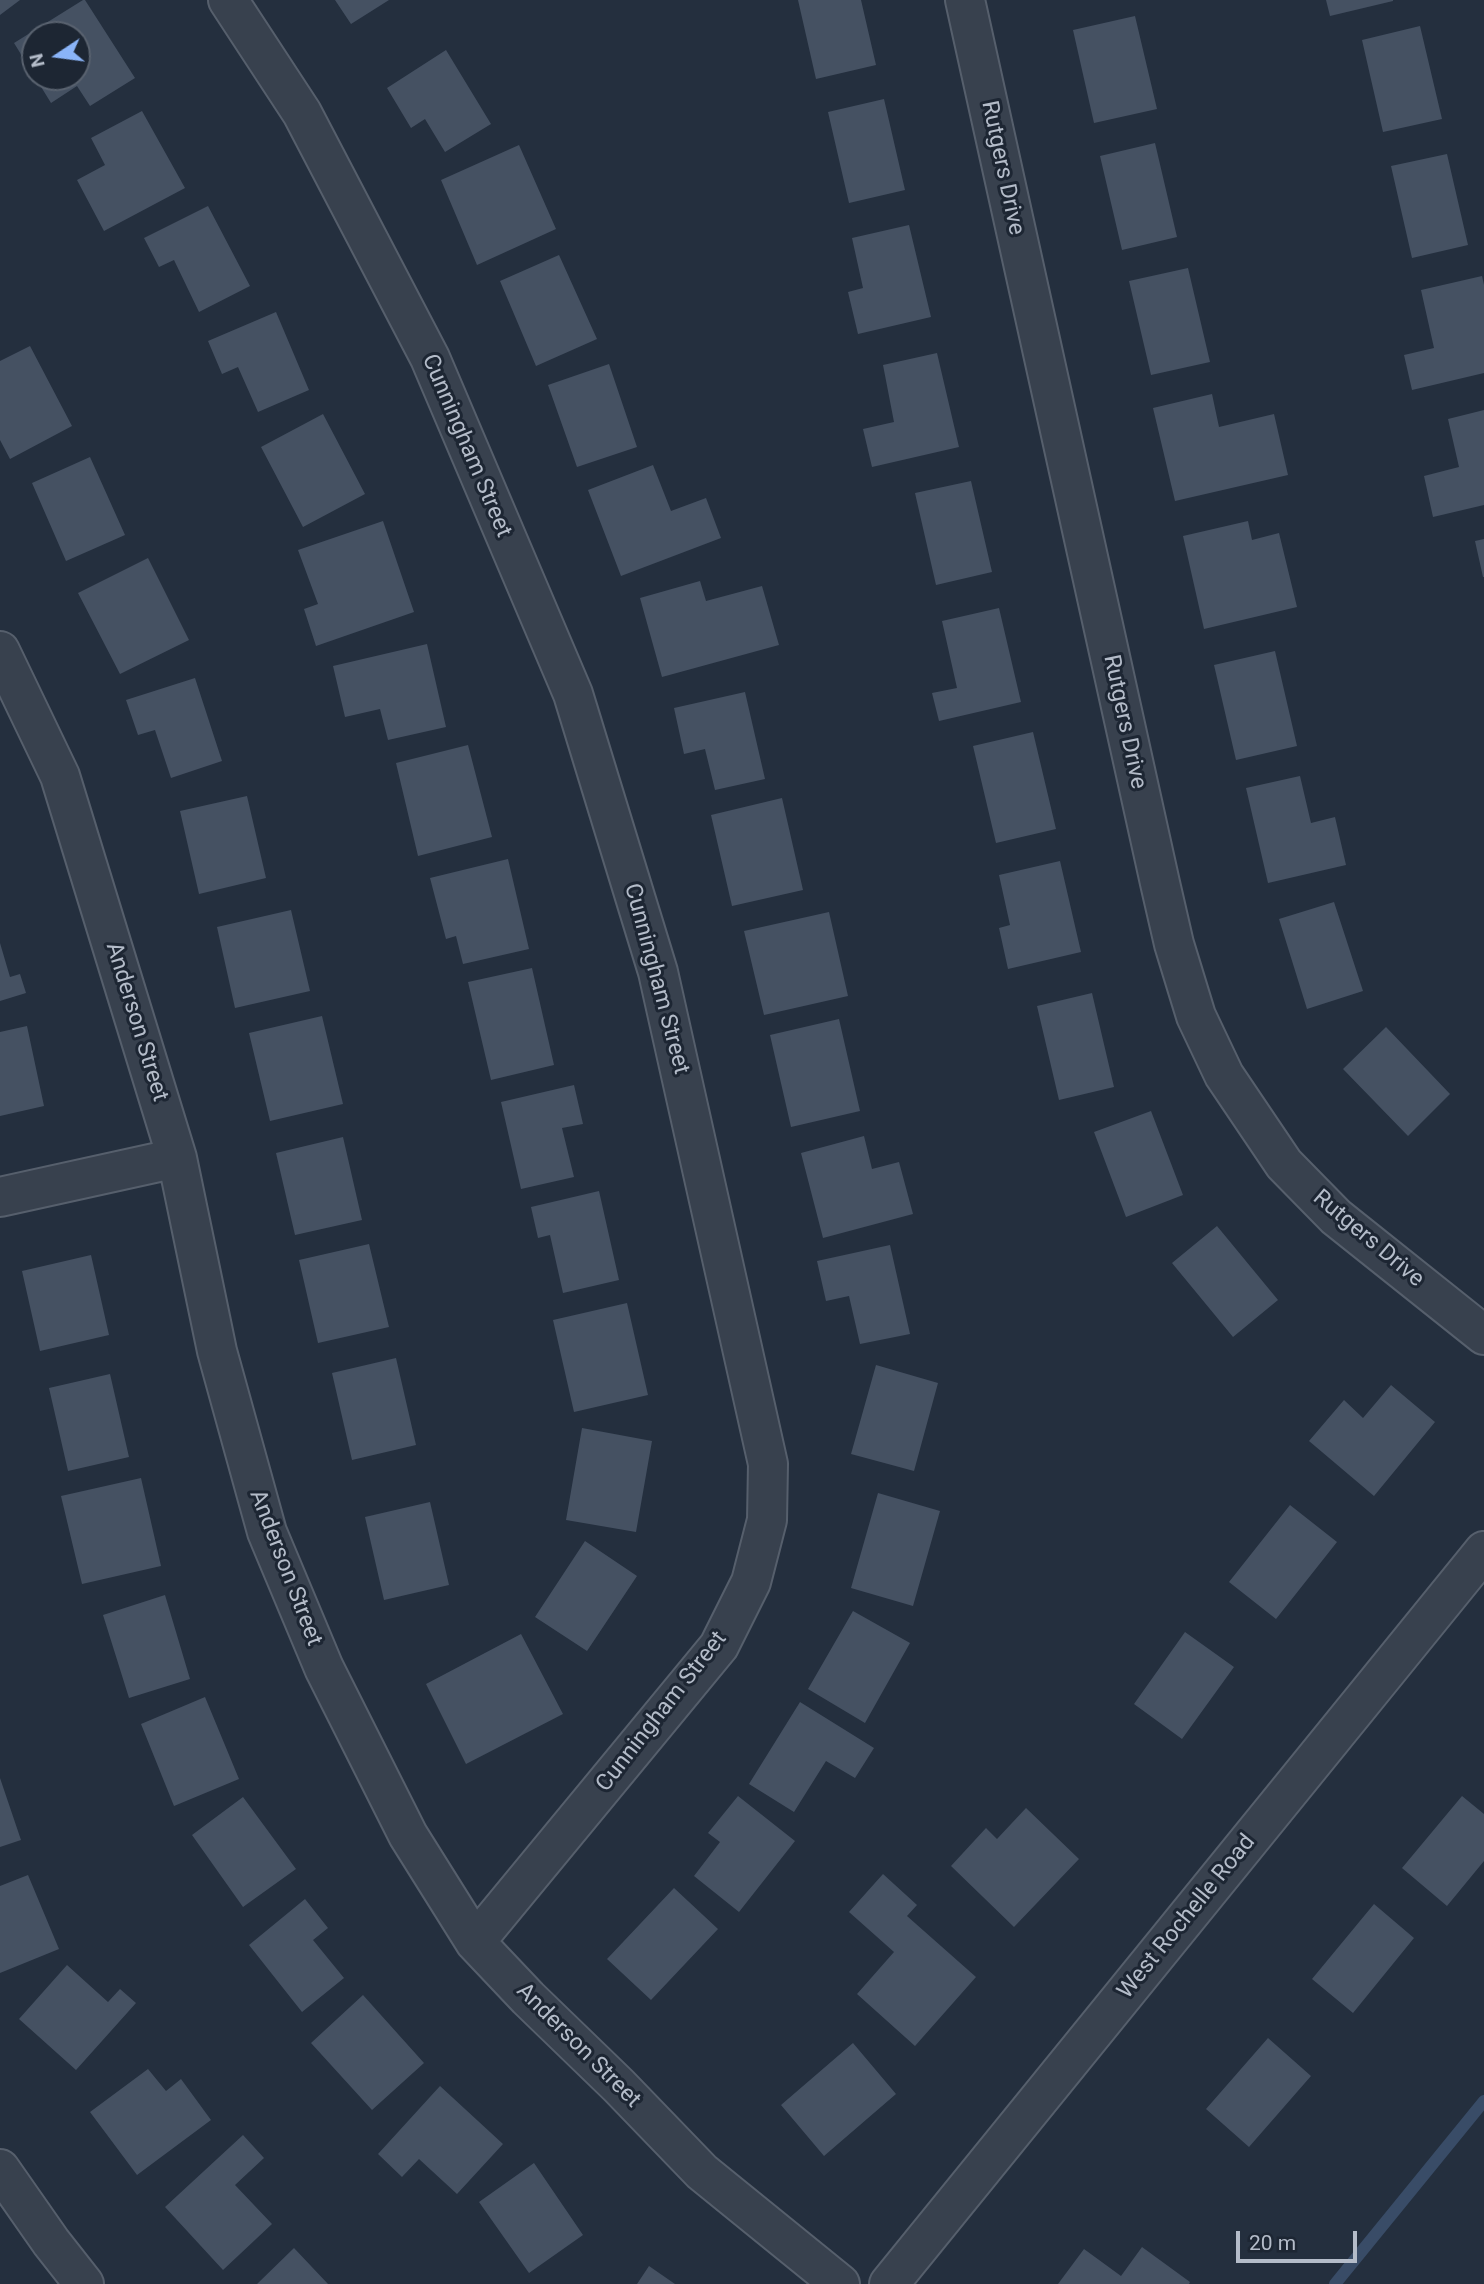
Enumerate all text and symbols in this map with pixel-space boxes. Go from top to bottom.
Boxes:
north arrow [21,21,91,91]
text: N [24,51,50,70]
street label: Rutgers Drive [974,98,1030,238]
street label: Cunningham Street [415,350,517,542]
street label: Rutgers Drive [1096,652,1152,792]
street label: Cunningham Street [617,881,695,1077]
street label: Anderson Street [99,939,173,1105]
street label: Rutgers Drive [1307,1185,1429,1293]
street label: Anderson Street [243,1486,327,1650]
street label: Cunningham Street [591,1626,733,1798]
street label: West Rochelle Road [1112,1829,1262,2005]
street label: Anderson Street [510,1978,646,2114]
scale bar [1239,2218,1360,2262]
text: 20 m [1249,2231,1296,2255]

